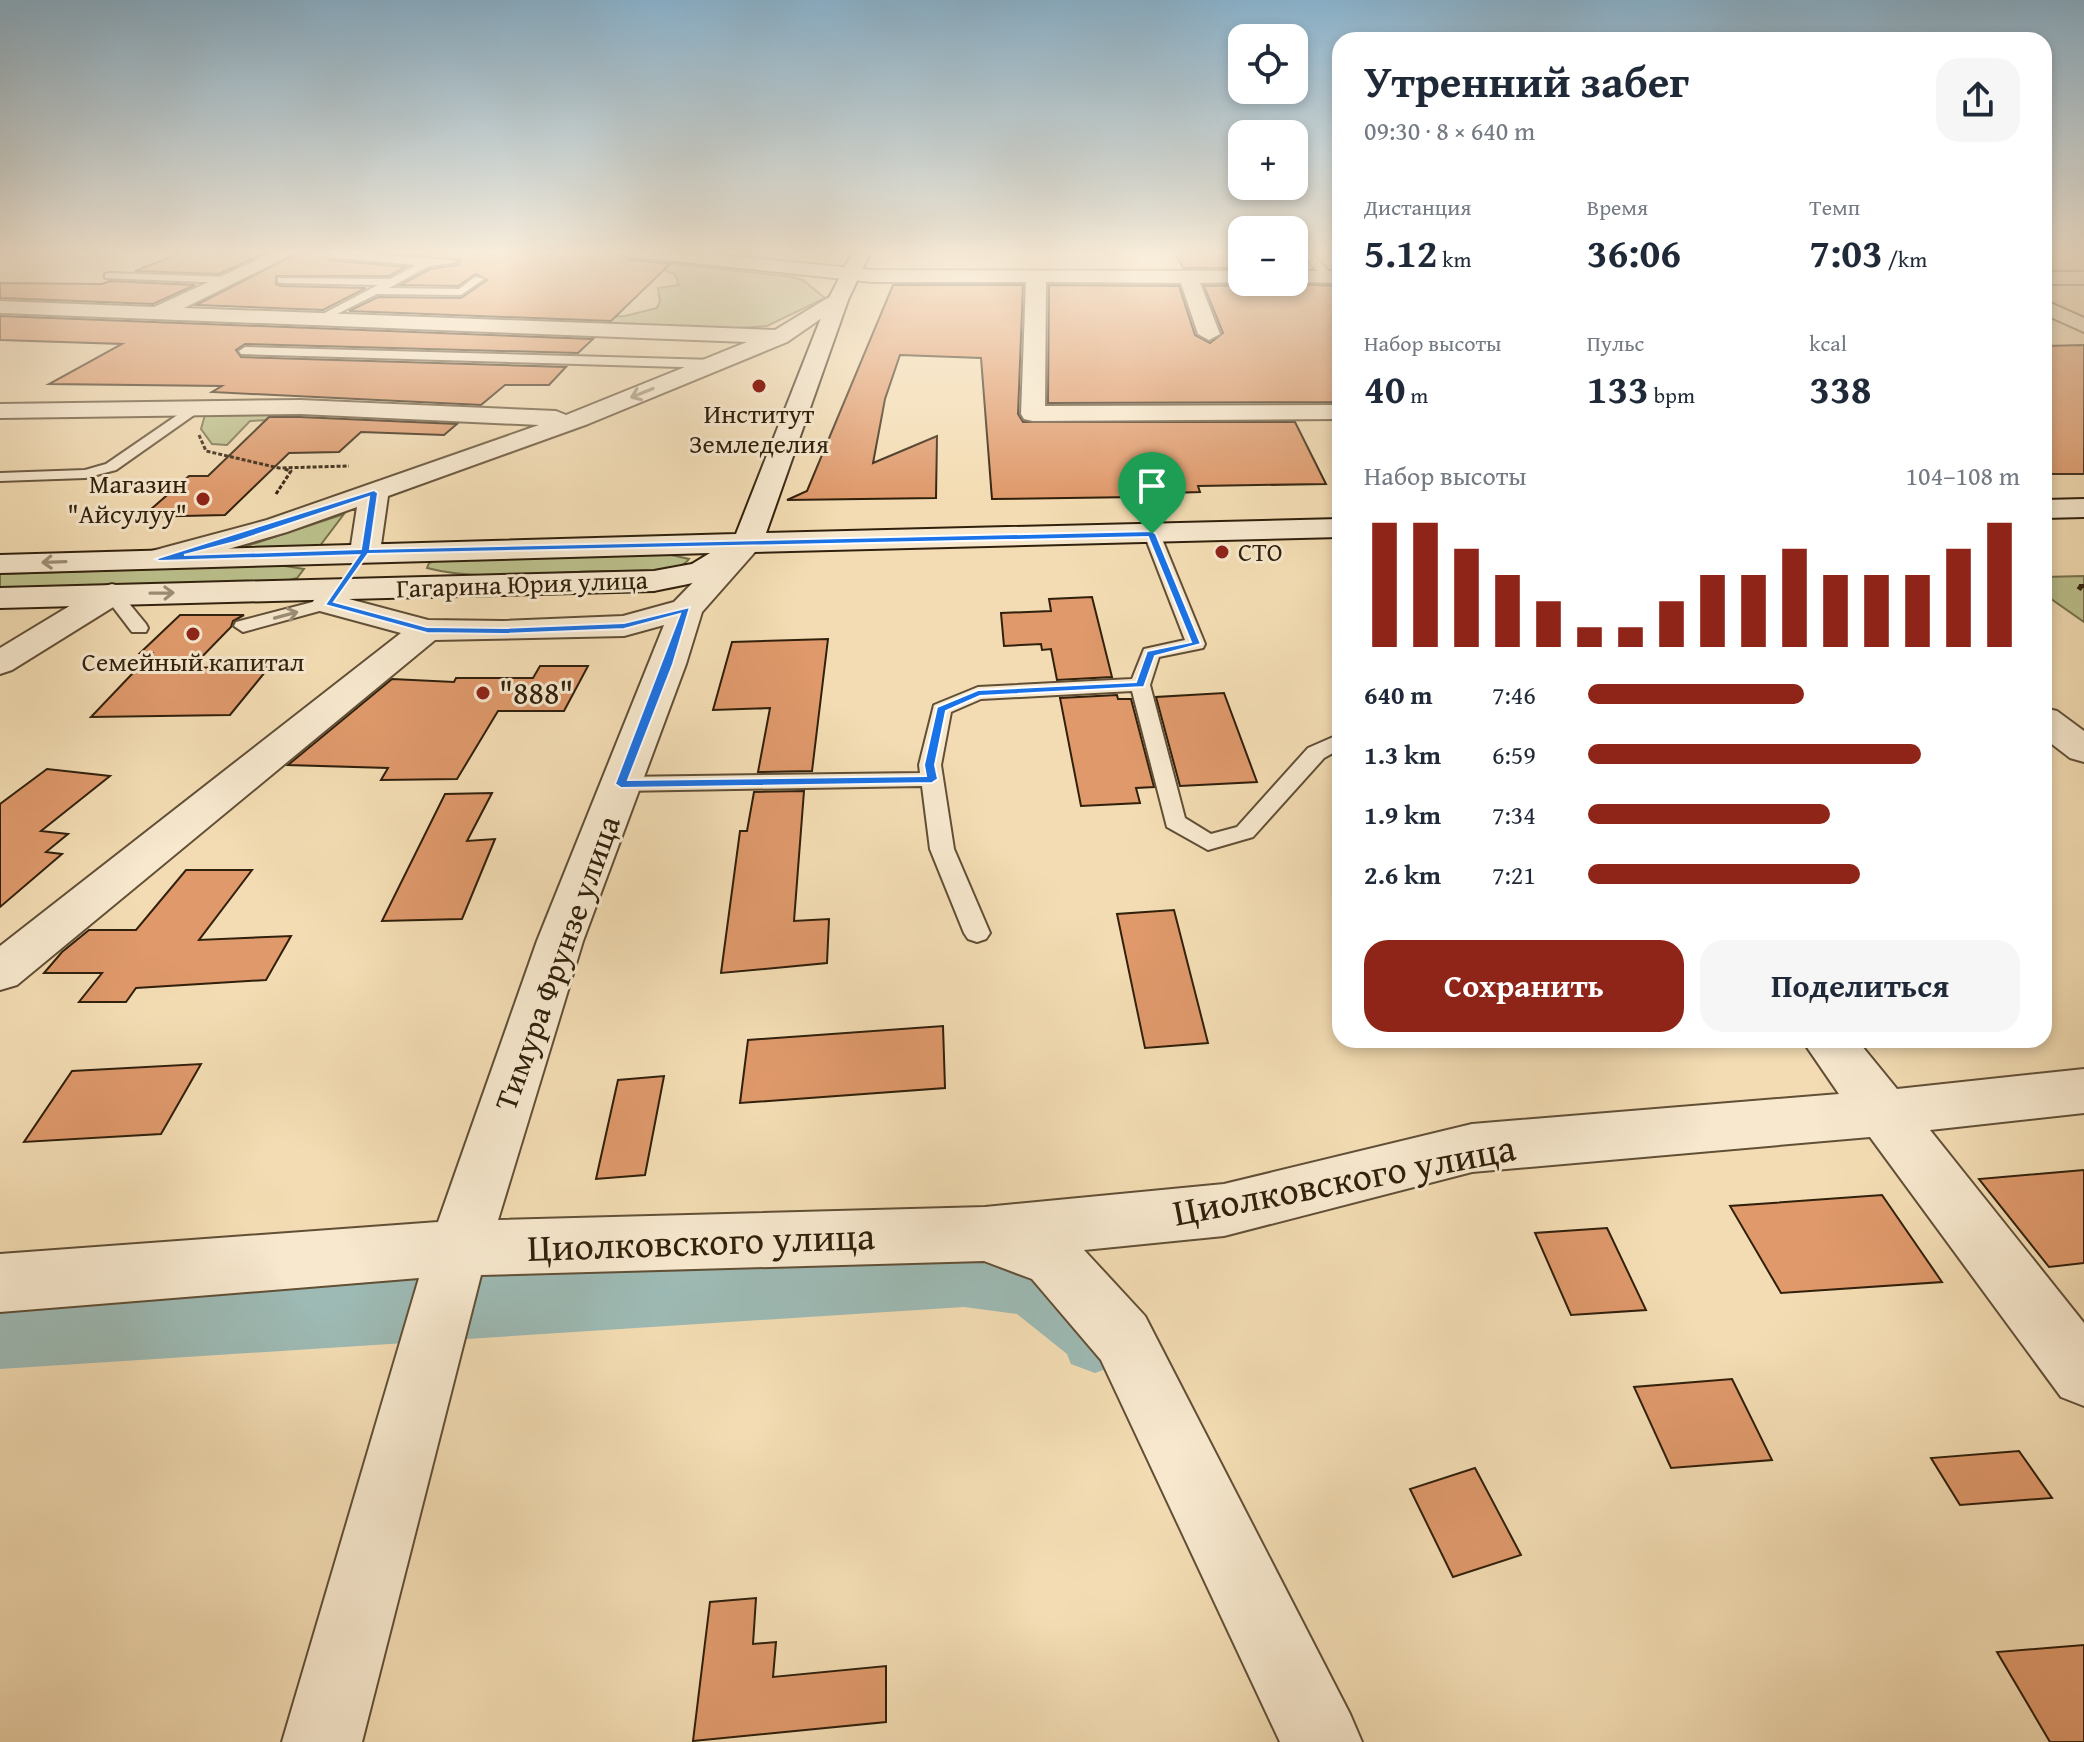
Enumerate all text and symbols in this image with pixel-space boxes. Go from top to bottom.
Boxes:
map controls [1228,24,1308,296]
button: locate [1228,24,1308,104]
text: Утренний забег [1364,49,1689,113]
button: share [1936,58,2020,142]
text: 09:30 · 8 × 640 m [1364,111,1535,150]
button: + [1228,120,1308,200]
text: Дистанция [1364,191,1472,223]
text: Время [1587,191,1648,223]
text: Темп [1809,191,1860,223]
button: − [1228,216,1308,296]
text: 5.12 [1364,223,1437,282]
text: 36:06 [1587,223,1681,282]
text: 7:03 [1809,223,1883,282]
text: km [1437,243,1471,275]
text: /km [1883,243,1927,275]
text: Набор высоты [1364,327,1501,359]
text: Пульс [1587,327,1644,359]
text: kcal [1809,327,1847,359]
text: 40 [1364,359,1405,418]
text: 133 [1587,359,1649,418]
text: 338 [1809,359,1872,418]
marker: Институт Земледелия [750,377,768,395]
text: m [1405,379,1428,411]
text: bpm [1649,379,1695,411]
one-way arrow [630,387,655,402]
place label: Институт Земледелия [689,394,829,463]
pin [1118,452,1186,534]
text: Набор высоты [1364,456,1526,495]
text: 104–108 m [1906,456,2020,495]
place label: Магазин "Айсулуу" [67,464,187,533]
icon: arrive [1130,464,1174,508]
marker: Магазин "Айсулуу" [194,490,212,508]
place label: CTO [1238,532,1283,571]
marker: CTO [1213,543,1231,561]
one-way arrow [41,555,68,570]
street label: Гагарина Юрия улица [395,560,649,607]
one-way arrow [148,585,175,601]
one-way arrow [272,606,298,621]
marker: Семейный капитал [184,625,202,643]
place label: Семейный капитал [82,642,304,681]
place label: "888" [499,669,573,716]
text: 640 m [1364,675,1432,714]
text: 7:46 [1492,675,1536,714]
marker: "888" [474,684,492,702]
text: 1.3 km [1364,735,1441,774]
text: 6:59 [1492,735,1536,774]
text: 1.9 km [1364,795,1441,834]
text: 7:34 [1492,795,1536,834]
street label: Тимура Фрунзе улица [481,808,632,1117]
text: 2.6 km [1364,855,1441,894]
text: 7:21 [1492,855,1536,894]
button: Сохранить [1364,940,1684,1032]
button: Поделиться [1700,940,2020,1032]
street label: Циолковского улица [1168,1118,1520,1240]
street label: Циолковского улица [526,1207,876,1275]

